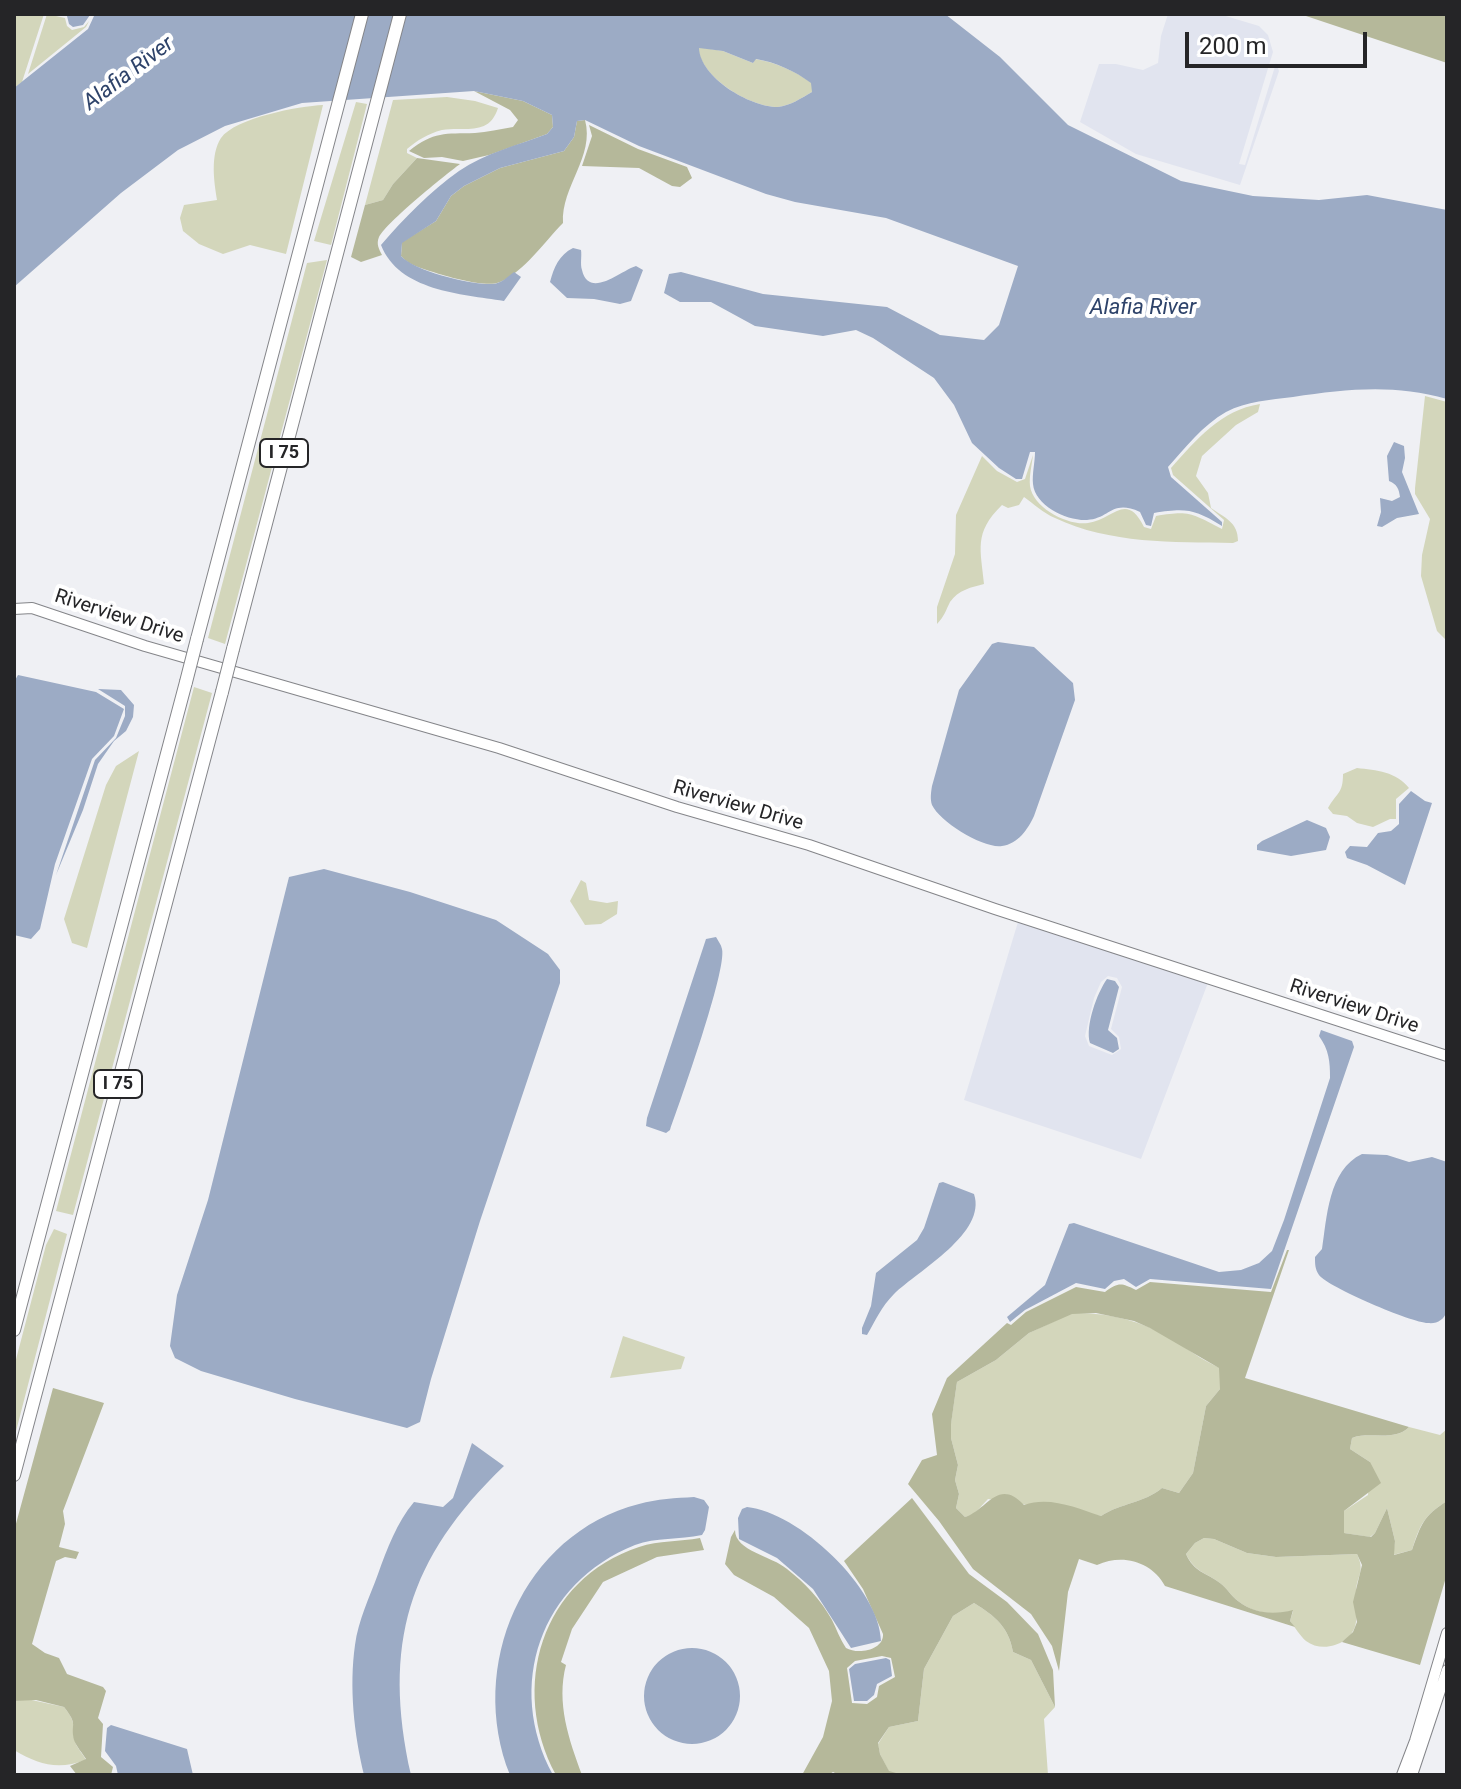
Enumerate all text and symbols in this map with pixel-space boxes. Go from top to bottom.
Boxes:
scale bar [1189,16,1371,66]
water label: Alafia River [78,31,180,117]
text: 200 m [1199,32,1266,60]
water label: Alafia River [1090,295,1196,321]
road number: I 75 [260,439,308,467]
street label: Riverview Drive [51,585,187,649]
street label: Riverview Drive [670,776,806,836]
street label: Riverview Drive [1286,975,1422,1039]
road number: I 75 [94,1070,142,1098]

